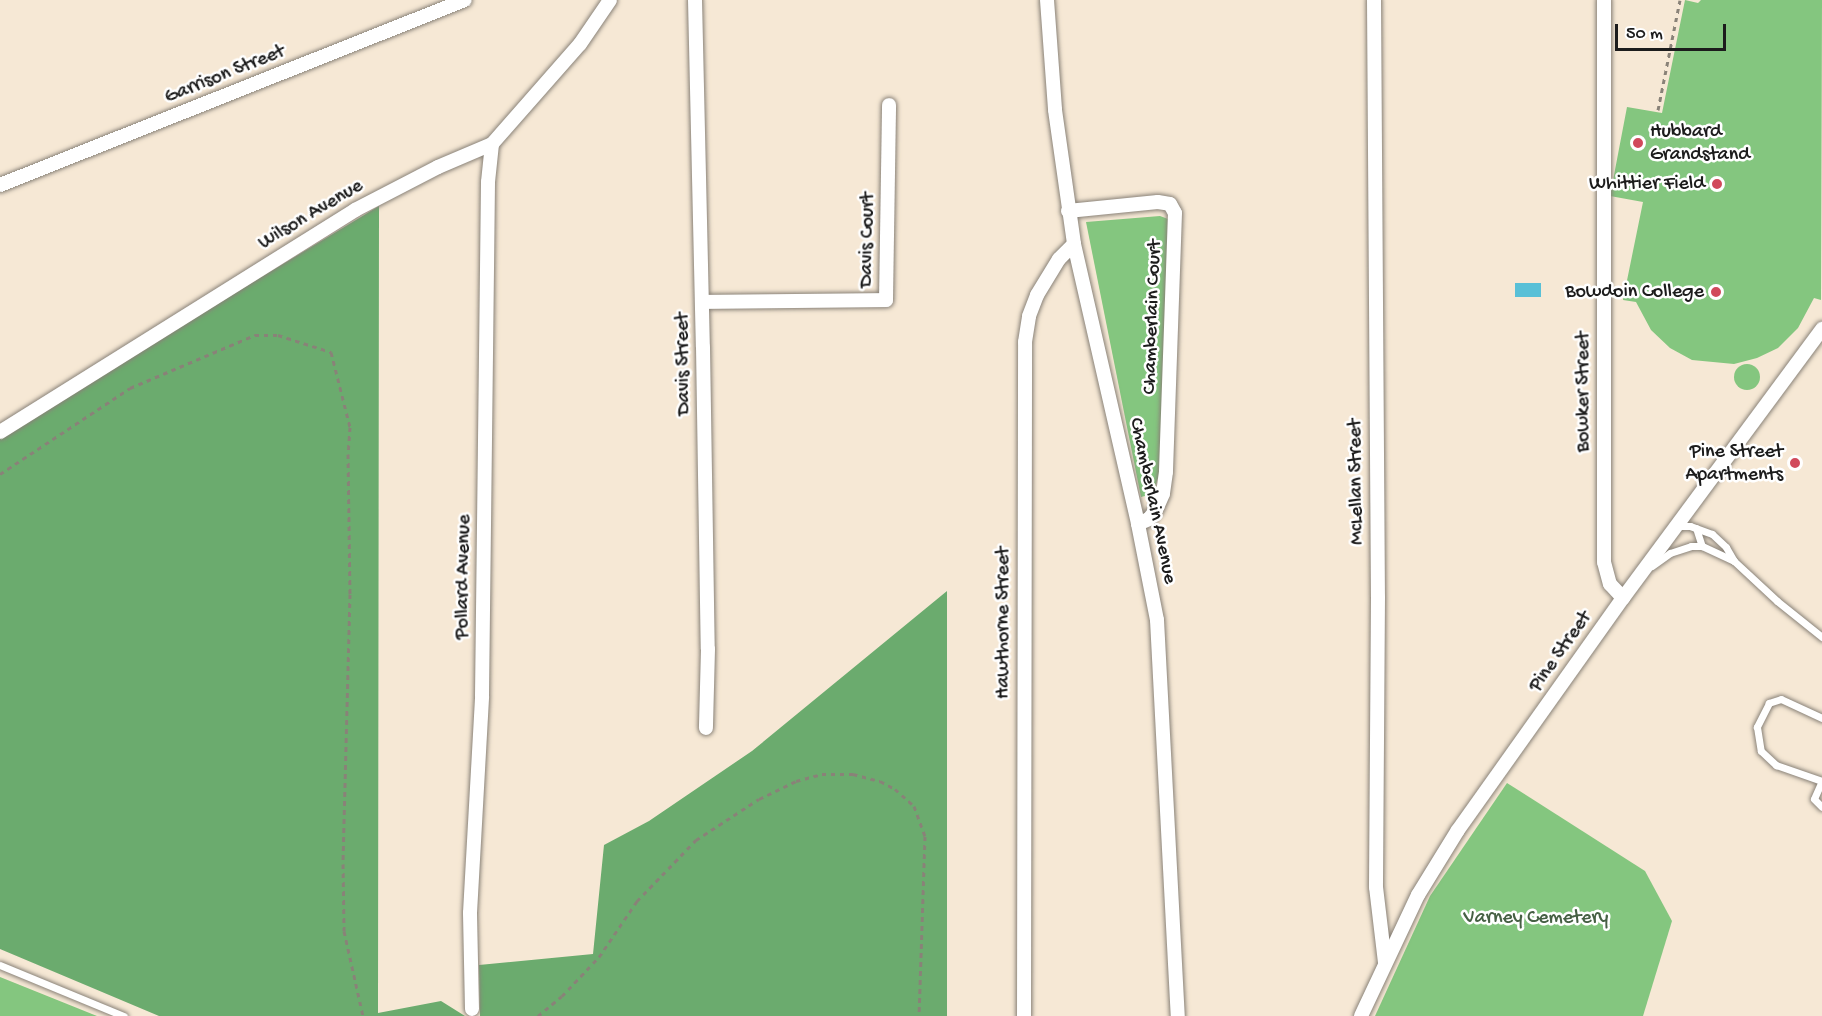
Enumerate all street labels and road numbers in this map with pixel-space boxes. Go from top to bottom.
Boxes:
street label: Garrison Street [161,40,289,110]
street label: Wilson Avenue [254,174,368,256]
street label: Davis Court [855,192,881,288]
street label: Chamberlain Court [1138,239,1168,395]
street label: Davis Street [671,312,697,416]
street label: Bowker Street [1572,332,1596,452]
street label: Chamberlain Avenue [1123,416,1181,586]
street label: McLellan Street [1344,419,1370,545]
street label: Pollard Avenue [451,514,477,640]
street label: Hawthorne Street [992,547,1016,699]
street label: Pine Street [1524,607,1598,697]

